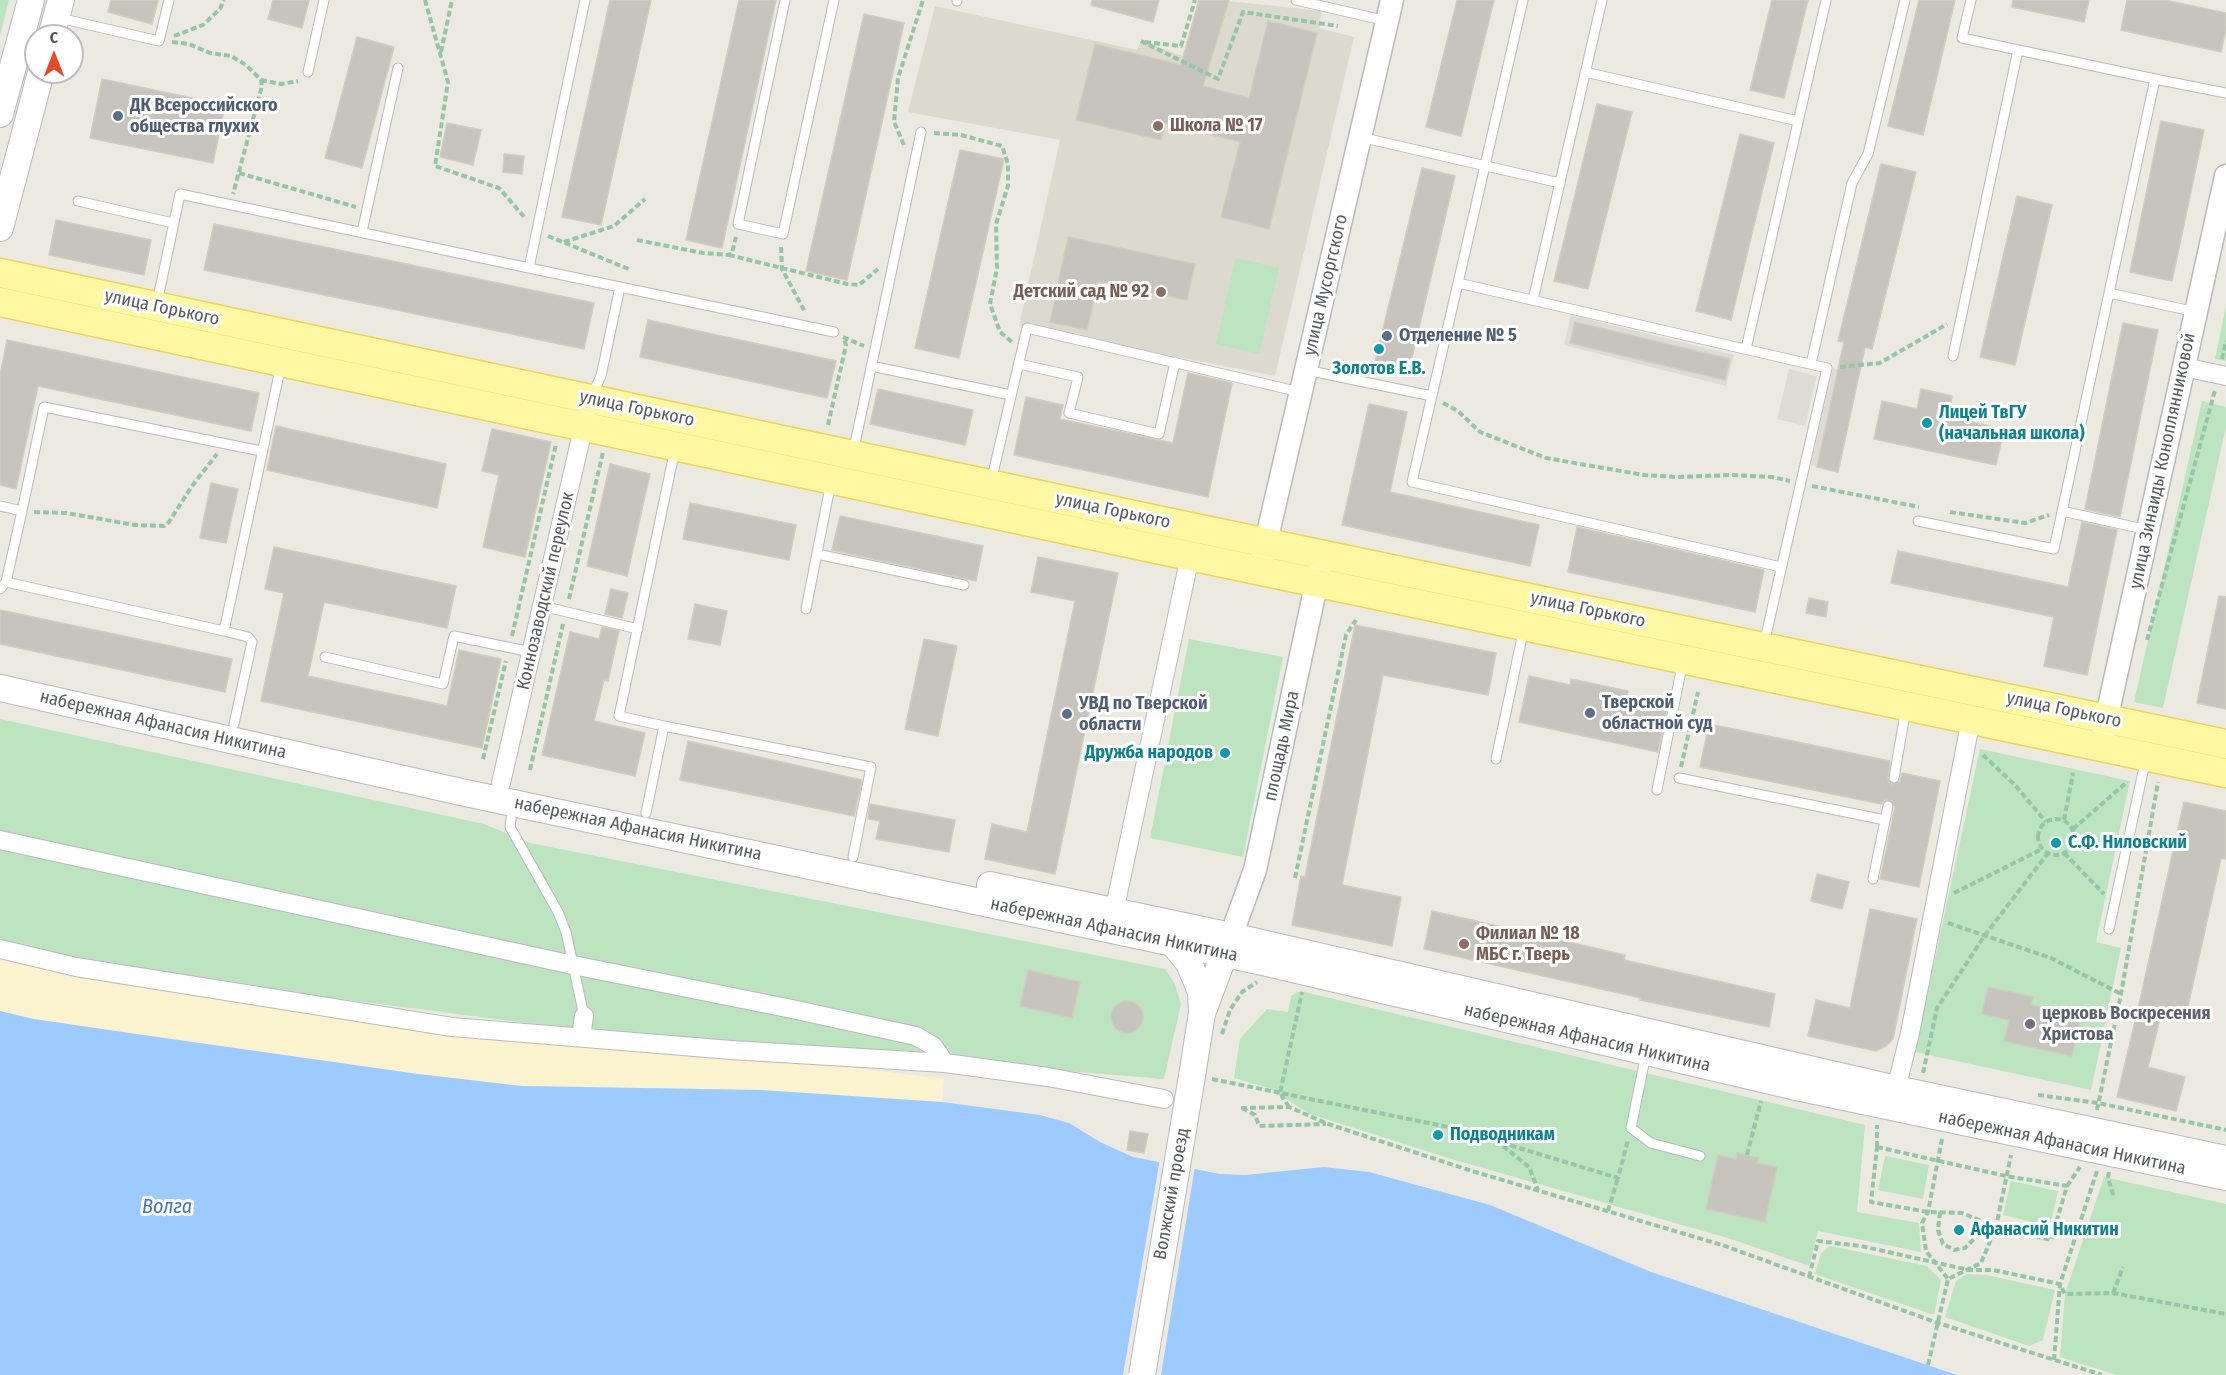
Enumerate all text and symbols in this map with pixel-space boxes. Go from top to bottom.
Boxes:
north arrow [24,24,84,84]
text: С [50,28,58,47]
place label: ДК Всероссийского общества глухих [130,95,278,138]
marker: ДК Всероссийского общества глухих [111,109,125,123]
place label: Школа № 17 [1170,115,1262,137]
marker: Школа № 17 [1151,119,1165,133]
street label: улица Мусоргского [1299,212,1353,358]
place label: Детский сад № 92 [1014,281,1149,303]
street label: улица Горького [103,285,221,331]
marker: Детский сад № 92 [1154,285,1168,299]
place label: Отделение № 5 [1399,325,1517,347]
marker: Отделение № 5 [1380,329,1394,343]
street label: улица Зинаиды Коноплянниковой [2125,331,2201,591]
marker: Золотов Е.В. [1372,342,1386,356]
place label: Золотов Е.В. [1332,358,1426,380]
street label: улица Горького [578,386,696,432]
place label: Лицей ТвГУ (начальная школа) [1939,402,2085,444]
marker: Лицей ТвГУ (начальная школа) [1920,416,1934,430]
street label: улица Горького [1054,488,1172,534]
street label: Коннозаводский переулок [513,490,579,692]
street label: улица Горького [1529,587,1647,633]
street label: набережная Афанасия Никитина [38,686,288,764]
street label: улица Горького [2005,687,2123,733]
street label: площадь Мира [1260,689,1304,803]
place label: Тверской областной суд [1602,692,1712,734]
place label: УВД по Тверской области [1079,693,1208,736]
marker: Тверской областной суд [1583,706,1597,720]
marker: УВД по Тверской области [1060,707,1074,721]
place label: Дружба народов [1085,742,1213,764]
marker: Дружба народов [1218,746,1232,760]
street label: набережная Афанасия Никитина [512,792,764,866]
place label: С.Ф. Ниловский [2068,832,2187,854]
marker: С.Ф. Ниловский [2049,836,2063,850]
street label: набережная Афанасия Никитина [988,893,1240,967]
place label: Филиал № 18 МБС г. Тверь [1476,923,1580,966]
marker: Филиал № 18 МБС г. Тверь [1457,937,1471,951]
street label: набережная Афанасия Никитина [1462,999,1712,1077]
place label: церковь Воскресения Христова [2042,1003,2211,1046]
marker: церковь Воскресения Христова [2023,1017,2037,1031]
street label: набережная Афанасия Никитина [1936,1106,2188,1180]
place label: Подводникам [1450,1124,1555,1146]
street label: Волжский проезд [1150,1126,1194,1262]
marker: Подводникам [1431,1128,1445,1142]
water label: Волга [142,1195,192,1219]
place label: Афанасий Никитин [1971,1219,2119,1241]
marker: Афанасий Никитин [1952,1223,1966,1237]

